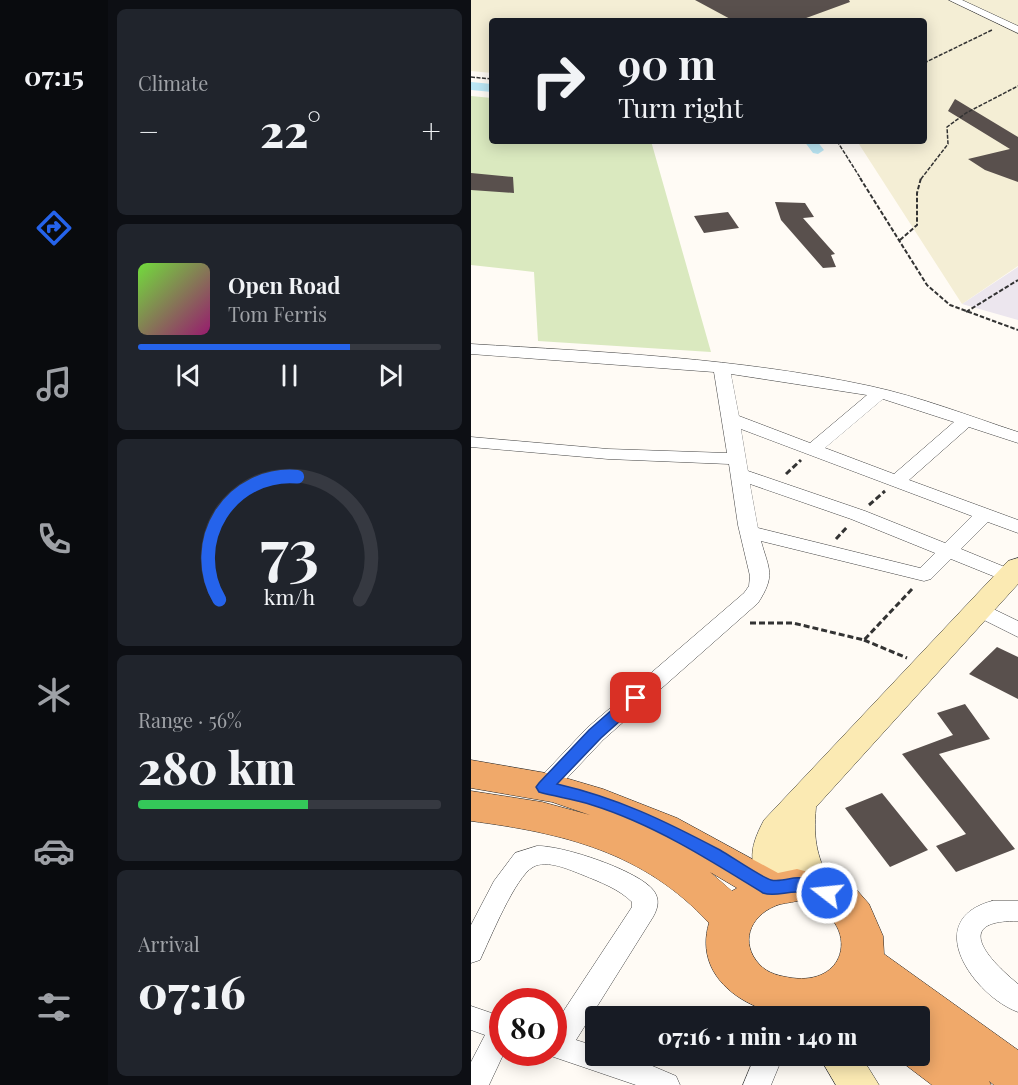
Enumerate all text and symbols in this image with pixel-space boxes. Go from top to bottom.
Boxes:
text: 90 m [618,35,716,91]
icon: right [519,42,597,120]
text: 07:15 [24,57,84,93]
text: Climate [138,69,208,96]
text: Turn right [618,89,743,125]
text: 22° [260,99,321,159]
text: − [138,108,159,152]
text: + [422,108,441,152]
icon: directions [33,207,75,249]
text: Open Road [228,270,340,300]
text: Tom Ferris [228,300,327,327]
icon: previous [172,359,205,392]
icon: pause [273,359,306,392]
icon: next [374,359,407,392]
icon: music [33,363,75,405]
text: 73 [260,506,319,590]
icon: phone [33,518,75,560]
text: km/h [264,582,316,610]
pin [610,672,661,723]
icon: climate [33,674,75,716]
icon: arrive [619,681,652,714]
text: Range · 56% [138,706,242,733]
text: 280 km [138,736,296,796]
icon: car [33,830,75,872]
position arrow [795,861,859,925]
text: Arrival [138,930,200,957]
text: 07:16 [138,960,246,1020]
icon: filters [33,986,75,1028]
speed limit sign: 80 [489,988,567,1066]
text: 07:16 · 1 min · 140 m [658,1021,857,1051]

